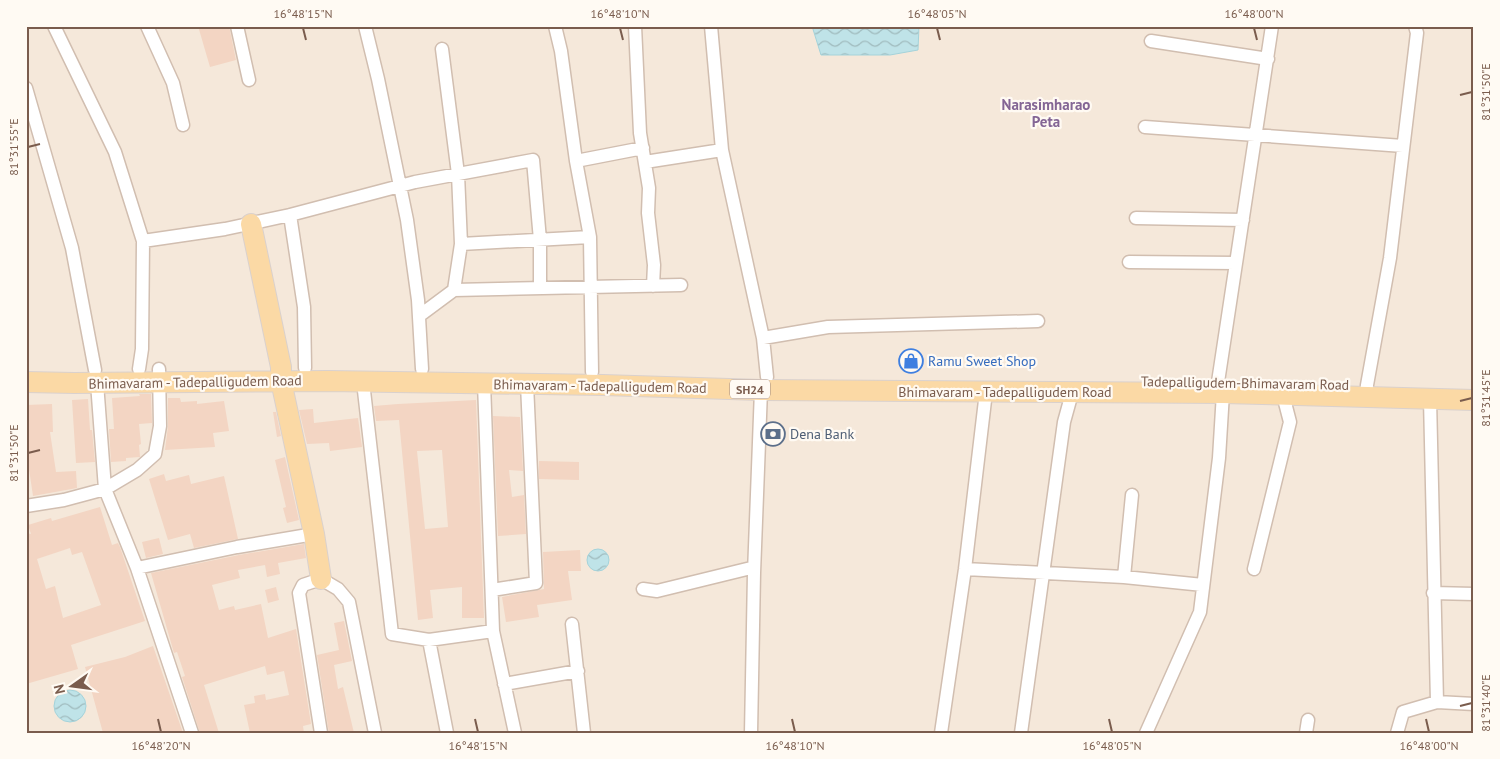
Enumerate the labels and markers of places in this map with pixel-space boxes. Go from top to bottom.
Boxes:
shop icon: Ramu Sweet Shop [898,348,924,374]
place label: Ramu Sweet Shop [928,352,1036,370]
bank icon: Dena Bank [760,421,786,447]
place label: Dena Bank [790,425,854,443]

